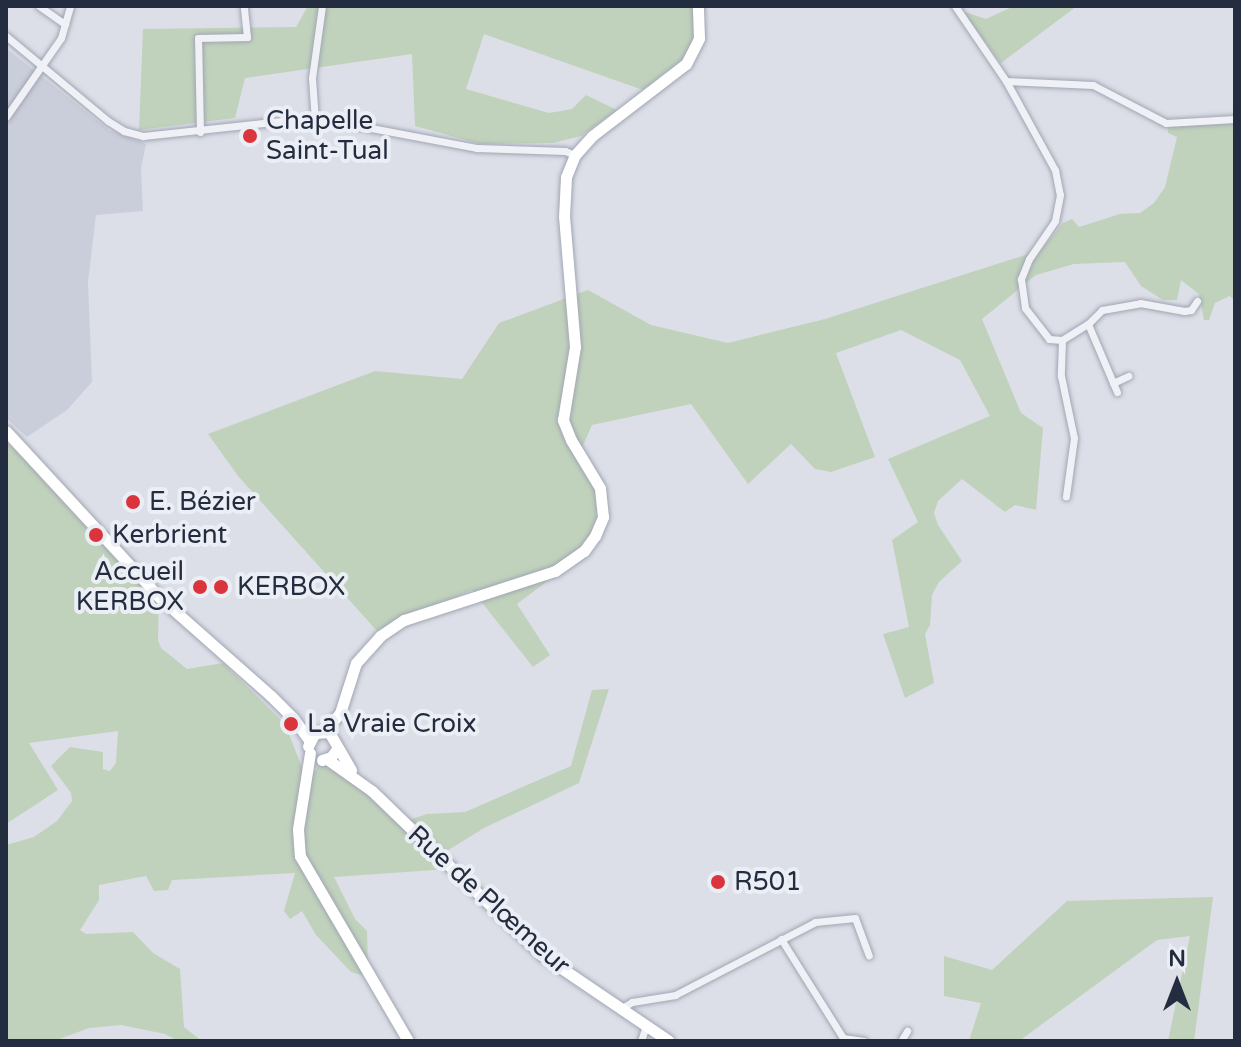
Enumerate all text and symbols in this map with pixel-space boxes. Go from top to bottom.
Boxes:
place label: Chapelle Saint-Tual [266,105,389,166]
marker: Chapelle Saint-Tual [241,127,259,145]
place label: E. Bézier [149,486,256,518]
marker: E. Bézier [124,493,142,511]
place label: Kerbrient [112,519,227,551]
marker: Kerbrient [87,526,105,544]
place label: Accueil KERBOX [76,556,184,618]
place label: KERBOX [237,571,345,603]
marker: Accueil KERBOX [191,578,209,596]
marker: KERBOX [212,578,230,596]
place label: La Vraie Croix [307,708,477,740]
marker: La Vraie Croix [282,715,300,733]
street label: Rue de Plœmeur [401,819,577,981]
place label: R501 [734,866,801,898]
marker: R501 [709,873,727,891]
north arrow [1137,943,1217,1023]
text: N [1168,946,1186,972]

